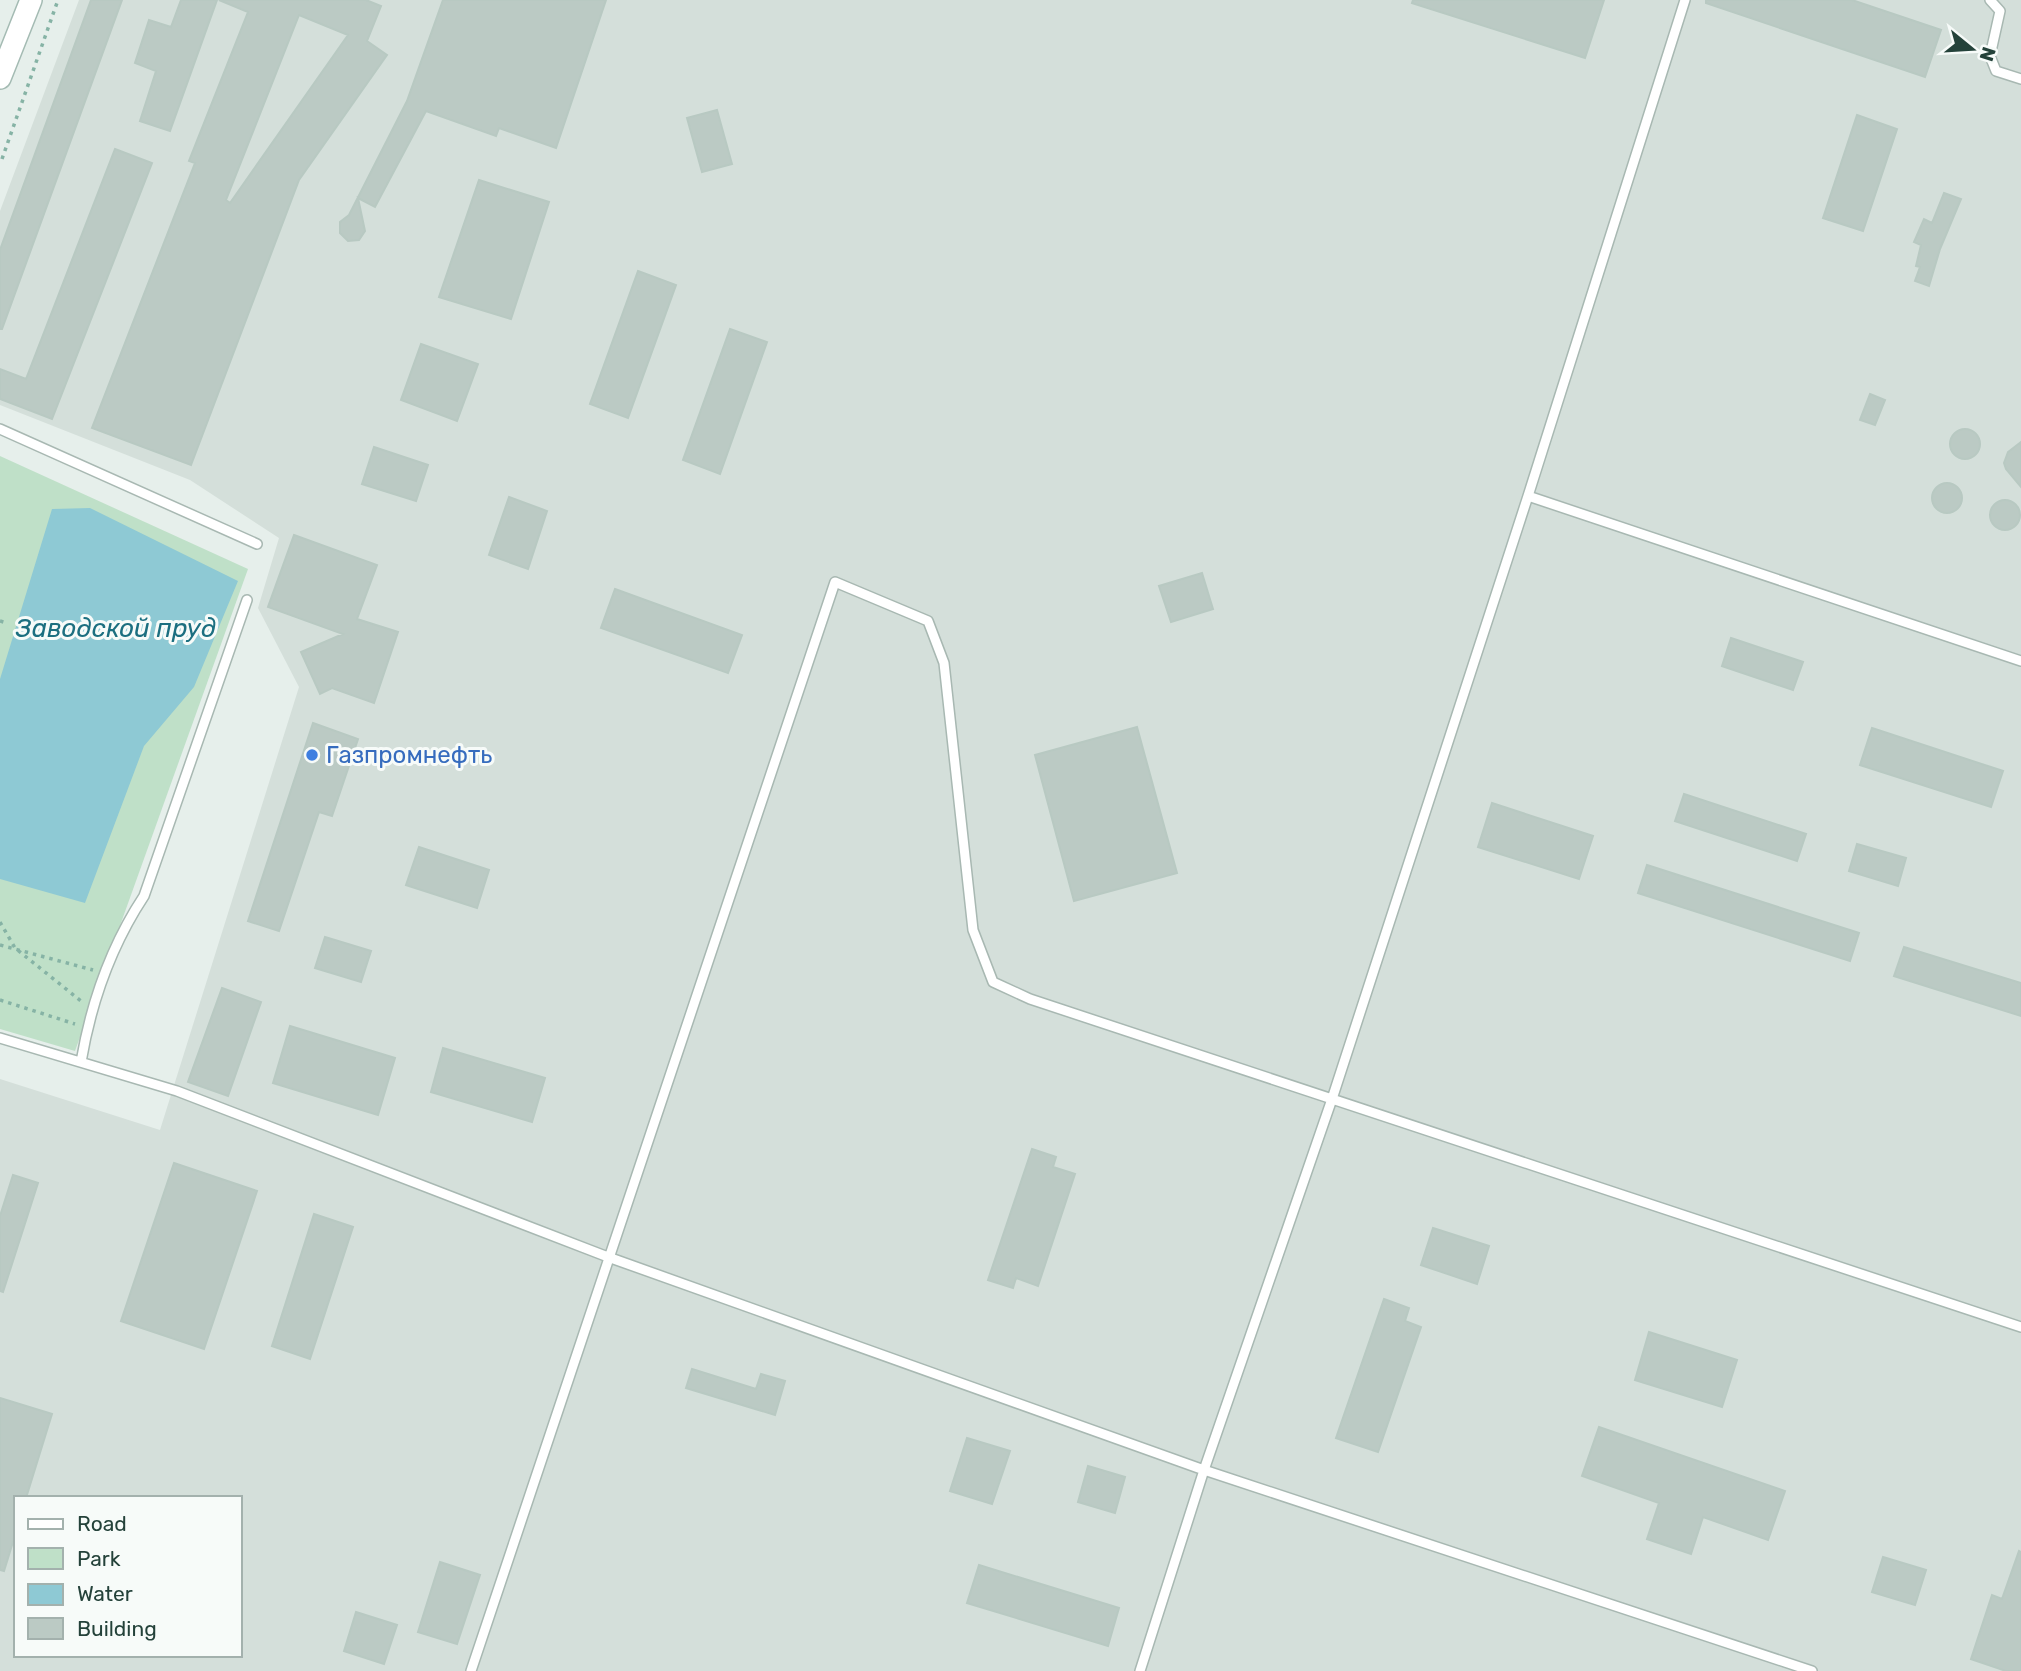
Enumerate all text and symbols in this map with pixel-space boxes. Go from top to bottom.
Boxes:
north arrow [1937,14,2007,84]
text: N [1975,44,2001,64]
water label: Заводской пруд [15,613,216,644]
place label: Газпромнефть [326,741,492,769]
marker: Газпромнефть [304,747,320,763]
legend [14,1496,242,1657]
text: Road [77,1511,127,1536]
text: Park [77,1546,121,1571]
text: Water [77,1581,133,1606]
text: Building [77,1616,157,1641]

